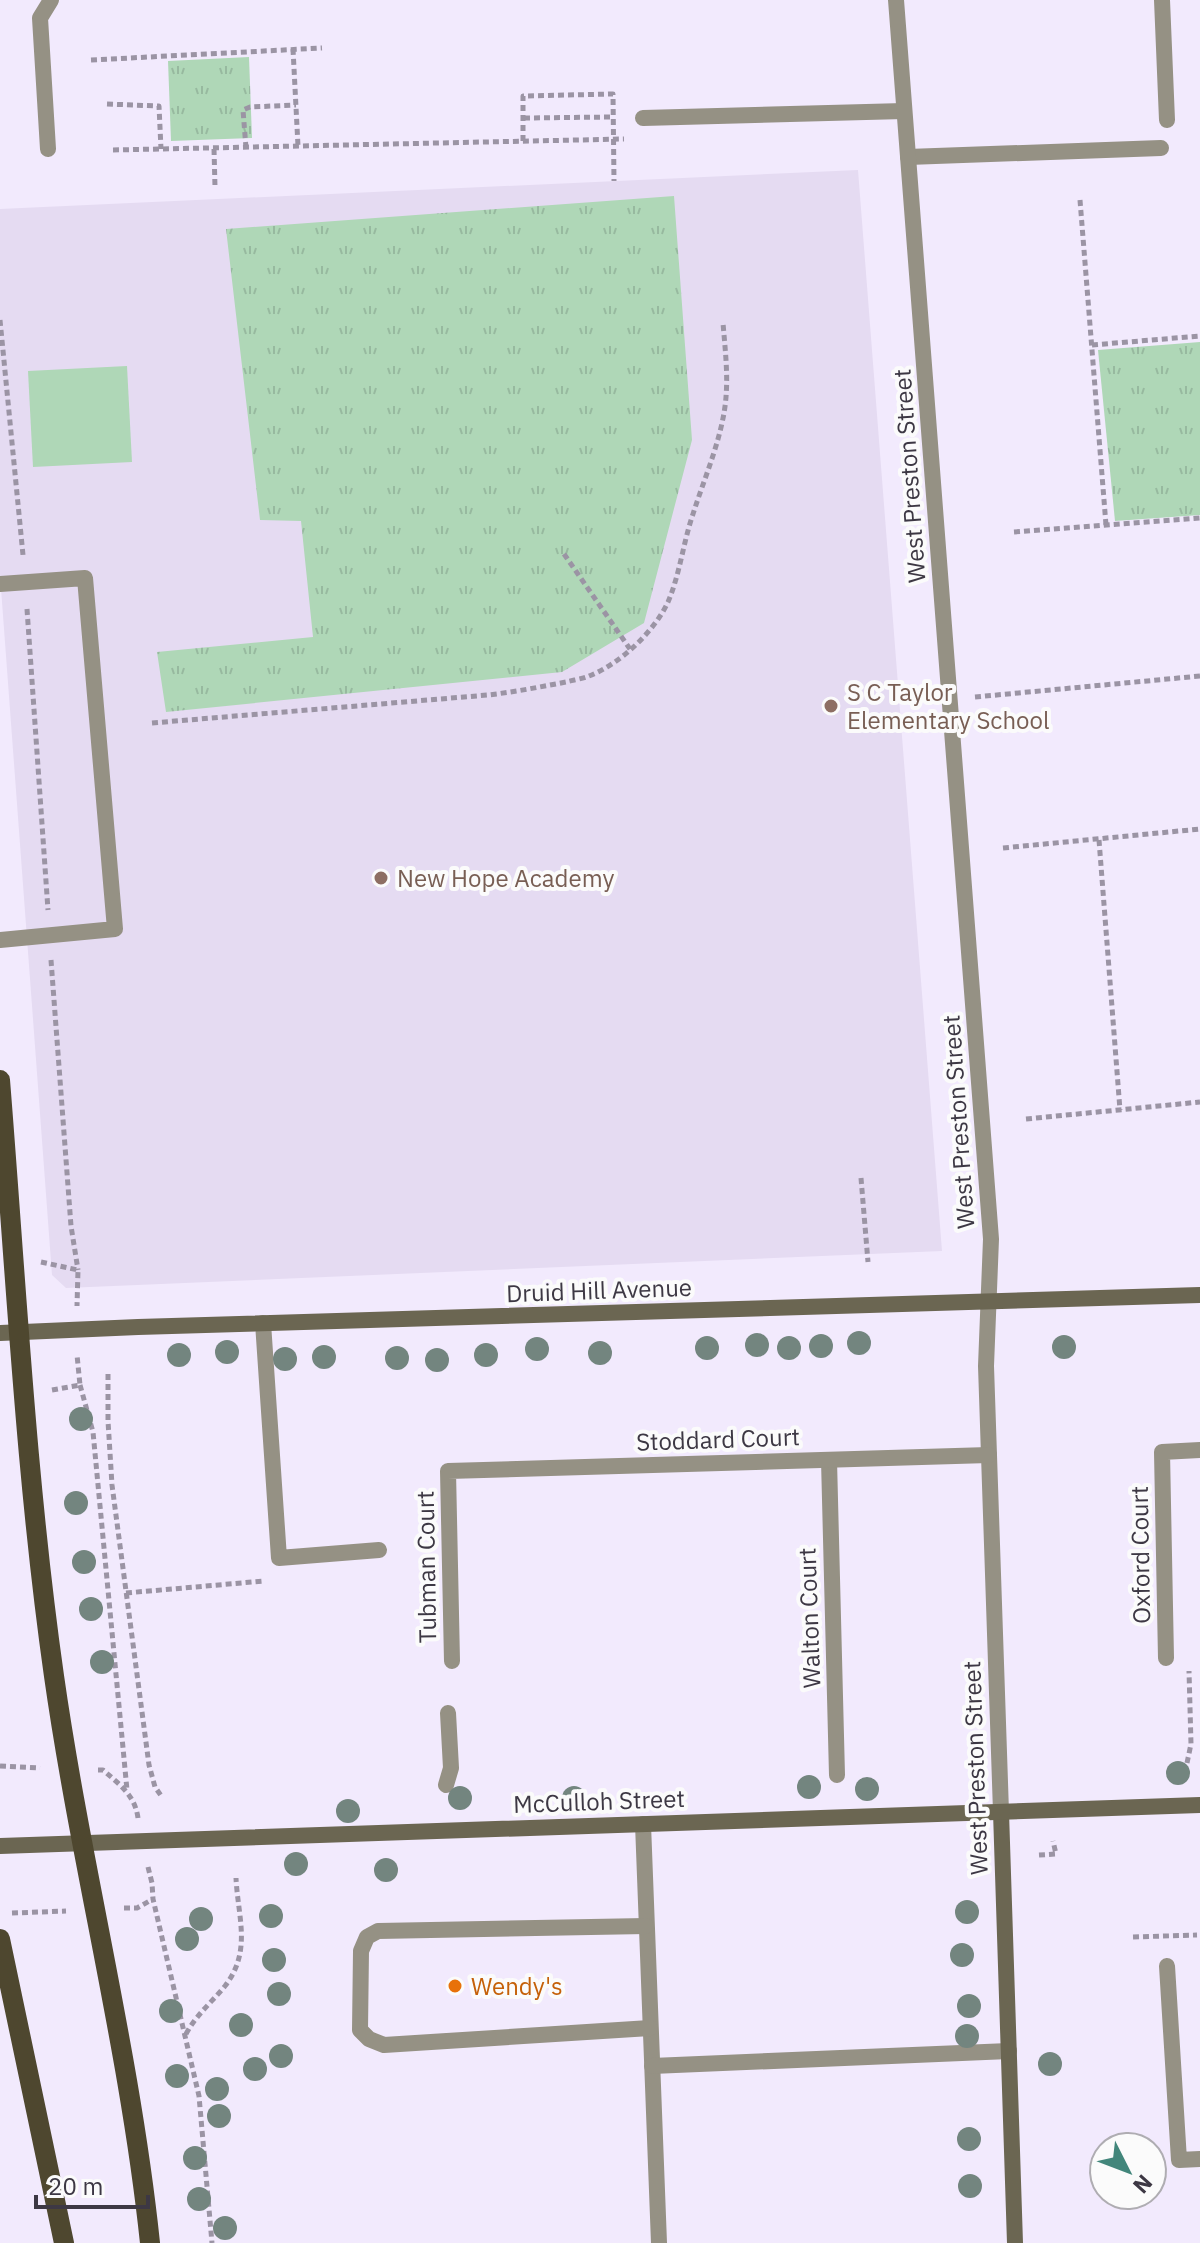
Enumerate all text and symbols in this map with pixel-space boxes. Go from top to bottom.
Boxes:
street label: West Preston Street [886,368,932,584]
place label: S C Taylor Elementary School [847,676,1049,736]
marker: S C Taylor Elementary School [822,697,840,715]
place label: New Hope Academy [397,862,614,894]
marker: New Hope Academy [372,869,390,887]
street label: West Preston Street [935,1014,981,1230]
street label: Druid Hill Avenue [506,1271,692,1309]
street label: Stoddard Court [636,1420,800,1458]
street label: Oxford Court [1123,1486,1157,1624]
street label: Tubman Court [409,1491,443,1643]
street label: Walton Court [791,1547,827,1689]
street label: West Preston Street [955,1660,995,1876]
street label: McCulloh Street [513,1782,685,1820]
place label: Wendy's [471,1970,563,2002]
marker: Wendy's [446,1977,464,1995]
north arrow [1088,2131,1168,2211]
scale bar [36,2159,148,2209]
text: N [1127,2169,1159,2200]
text: 20 m [48,2170,103,2202]

